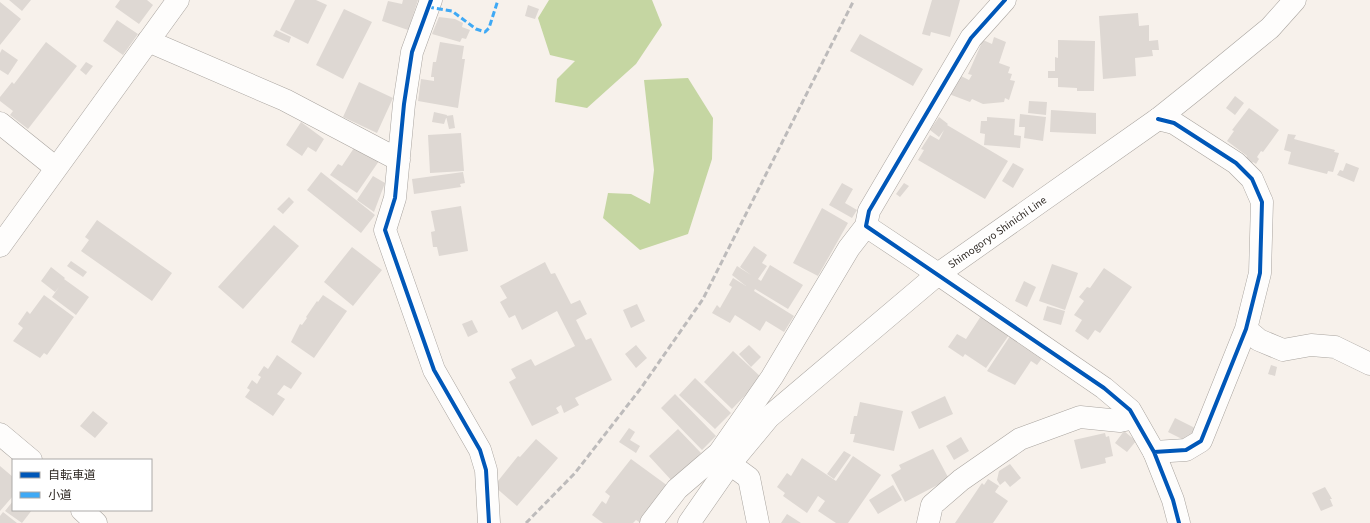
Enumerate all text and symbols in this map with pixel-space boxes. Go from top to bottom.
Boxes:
street label: Shimogoryo Shinichi Line [945,192,1050,272]
legend [12,459,152,511]
text: 自転車道 [48,467,96,484]
text: 小道 [48,487,72,504]

